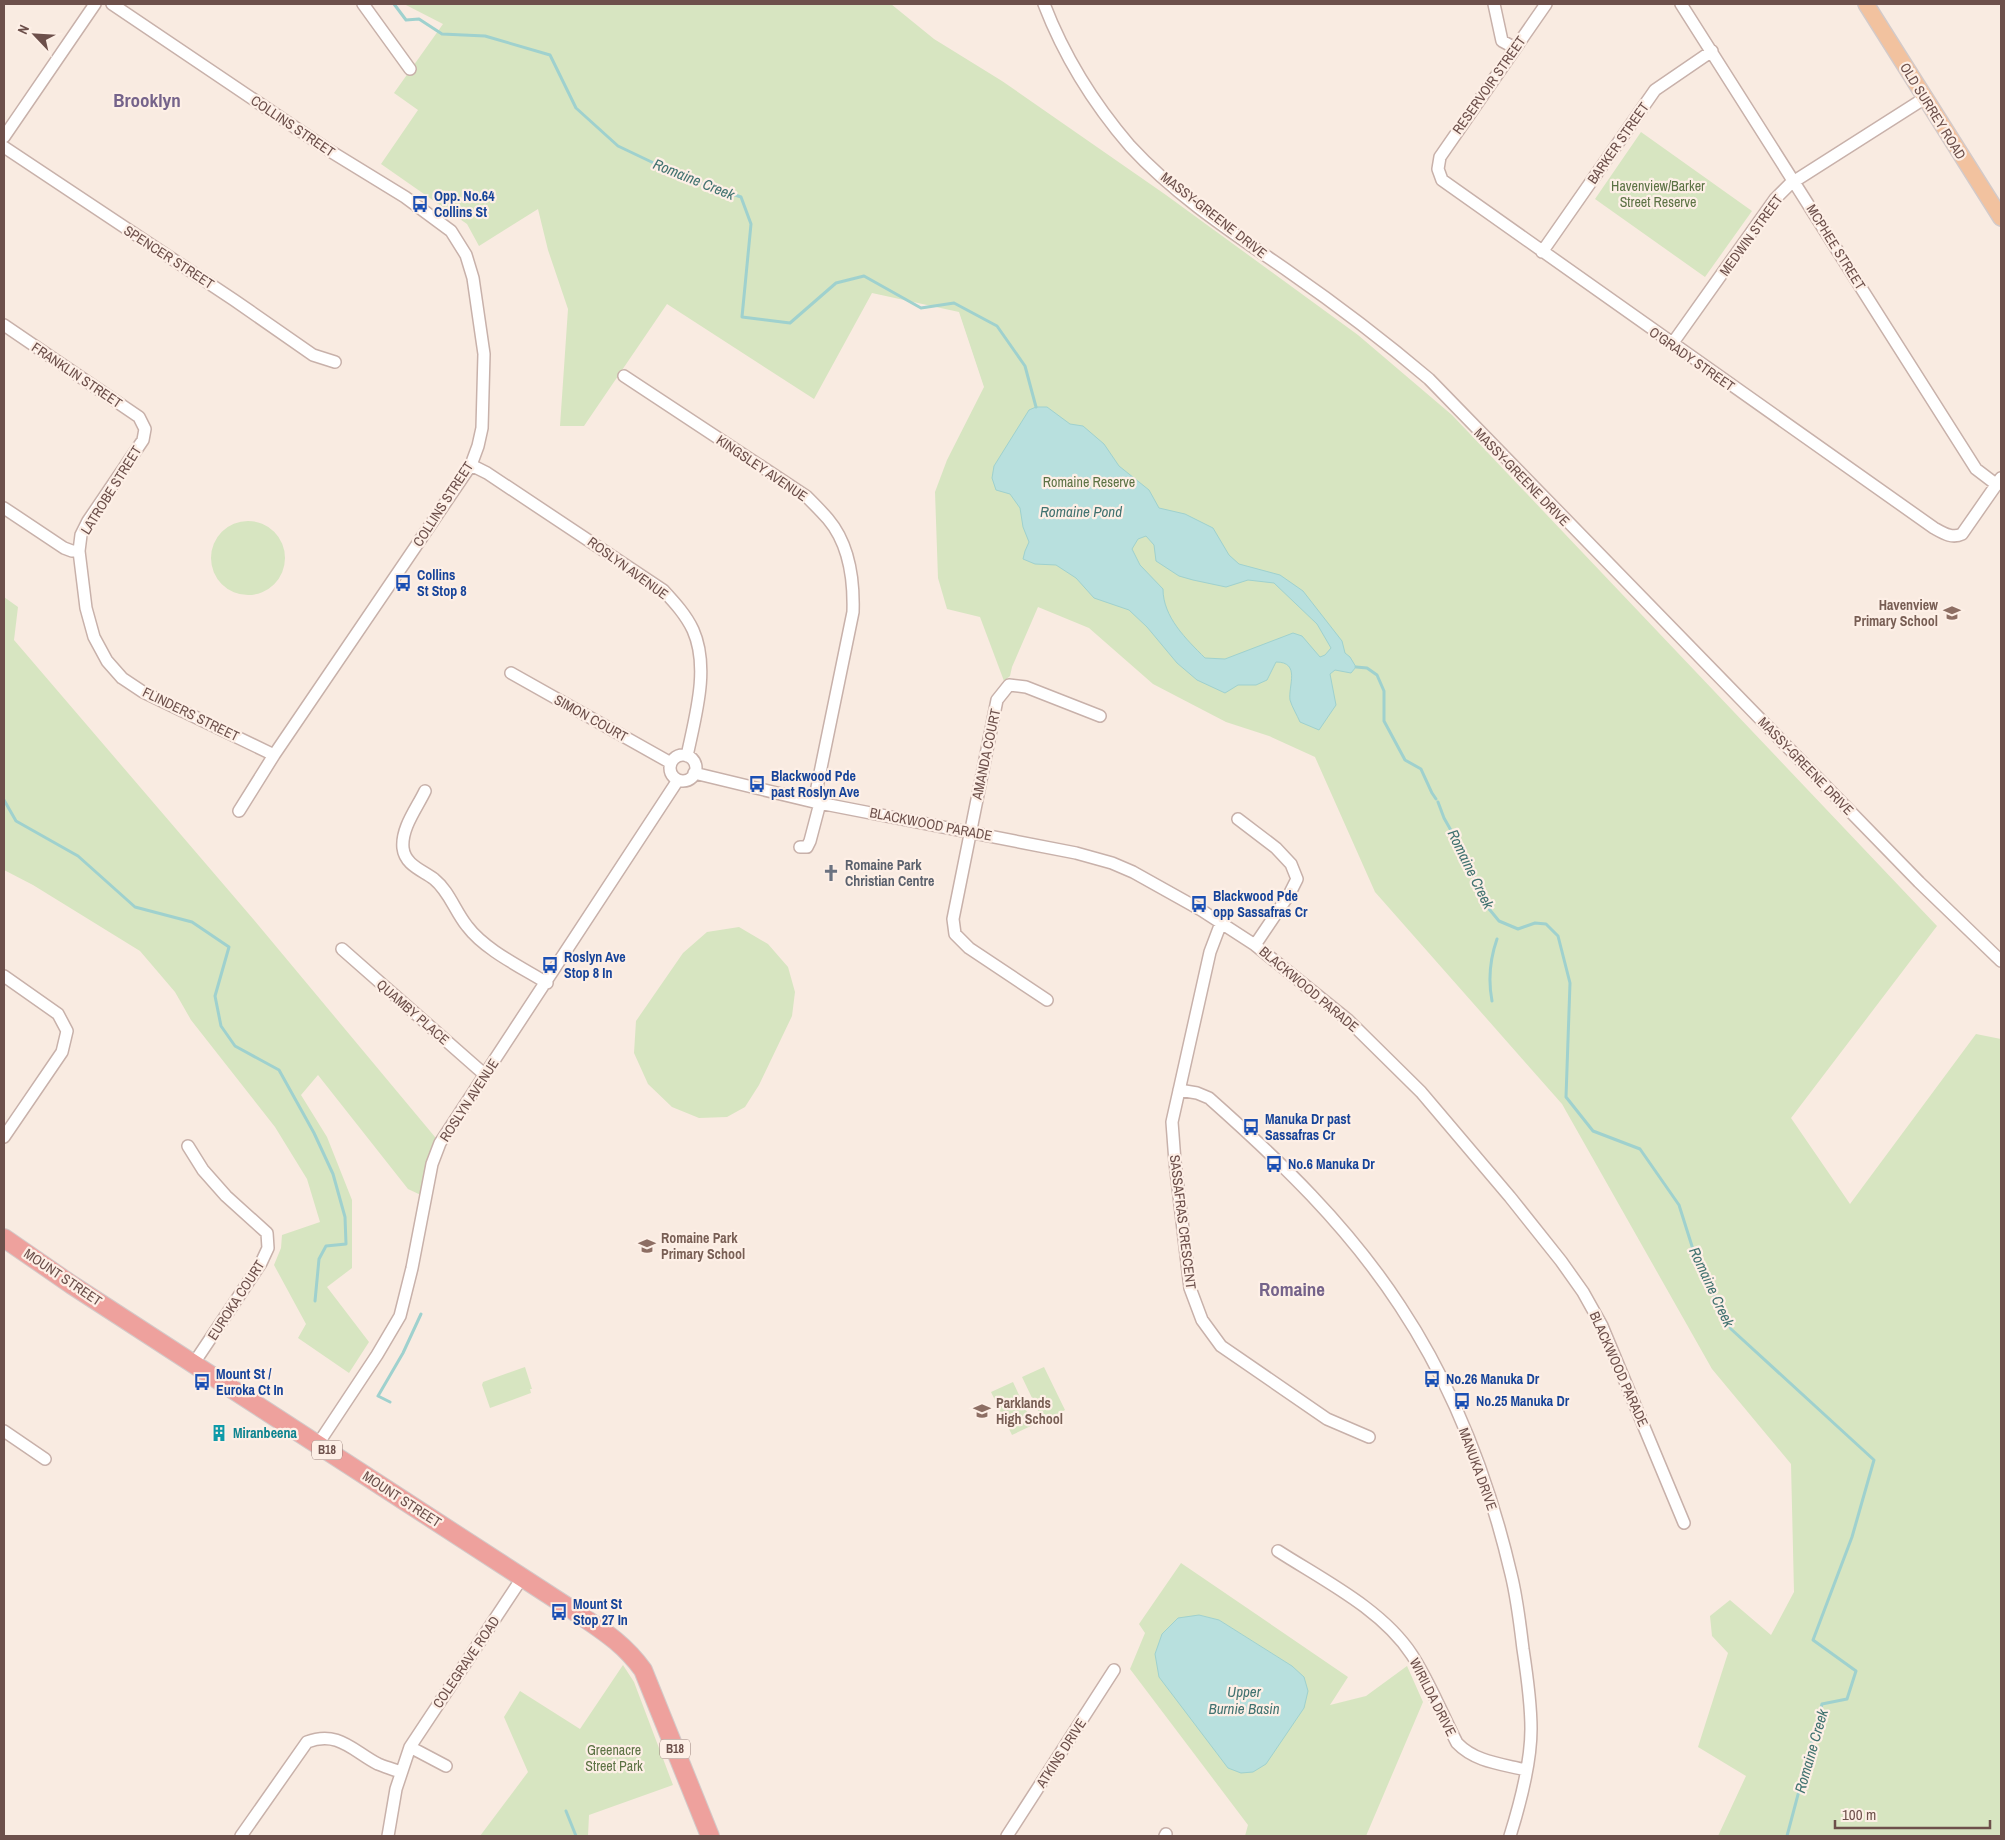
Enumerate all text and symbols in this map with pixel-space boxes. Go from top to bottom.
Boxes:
north arrow [10,10,60,60]
text: N [13,22,33,37]
street label: RESERVOIR STREET [1448,32,1530,138]
street label: OLD SURREY ROAD [1896,59,1970,163]
district label: Brooklyn [113,87,181,113]
street label: COLLINS STREET [248,91,338,161]
street label: BARKER STREET [1583,99,1653,187]
water label: Romaine Creek [650,153,739,205]
street label: MASSY-GREENE DRIVE [1157,168,1271,262]
park label: Havenview/Barker Street Reserve [1611,177,1705,211]
place label: Opp. No.64 Collins St [434,187,495,221]
street label: MEDWIN STREET [1715,191,1787,279]
bus stop icon: Opp. No.64 Collins St [410,194,430,214]
street label: MCPHEE STREET [1803,201,1869,293]
street label: SPENCER STREET [120,221,218,293]
street label: O'GRADY STREET [1646,323,1738,395]
street label: FRANKLIN STREET [28,338,126,412]
street label: MASSY-GREENE DRIVE [1470,424,1574,530]
street label: KINGSLEY AVENUE [713,431,811,505]
street label: LATROBE STREET [77,442,145,538]
street label: COLLINS STREET [409,458,477,550]
park label: Romaine Reserve [1043,473,1135,491]
water label: Romaine Pond [1040,501,1122,522]
street label: ROSLYN AVENUE [584,533,672,603]
place label: Collins St Stop 8 [417,566,467,600]
bus stop icon: Collins St Stop 8 [393,573,413,593]
place label: Havenview Primary School [1854,596,1938,630]
school or university icon: Havenview Primary School [1942,603,1962,623]
street label: FLINDERS STREET [140,683,242,745]
street label: SIMON COURT [551,690,631,746]
street label: AMANDA COURT [967,707,1004,802]
street label: MASSY-GREENE DRIVE [1754,713,1858,819]
place label: Blackwood Pde past Roslyn Ave [771,767,859,801]
bus stop icon: Blackwood Pde past Roslyn Ave [747,774,767,794]
street label: BLACKWOOD PARADE [868,803,994,845]
water label: Romaine Creek [1443,826,1500,913]
place label: Romaine Park Christian Centre [845,856,934,890]
church icon: Romaine Park Christian Centre [821,863,841,883]
place label: Blackwood Pde opp Sassafras Cr [1213,887,1308,921]
bus stop icon: Blackwood Pde opp Sassafras Cr [1189,894,1209,914]
street label: BLACKWOOD PARADE [1256,942,1362,1036]
place label: Roslyn Ave Stop 8 In [564,948,626,982]
bus stop icon: Roslyn Ave Stop 8 In [540,955,560,975]
street label: QUAMBY PLACE [373,976,453,1048]
street label: ROSLYN AVENUE [435,1055,503,1145]
place label: Manuka Dr past Sassafras Cr [1265,1110,1351,1144]
bus stop icon: Manuka Dr past Sassafras Cr [1241,1117,1261,1137]
street label: SASSAFRAS CRESCENT [1166,1154,1200,1290]
bus stop icon: No.6 Manuka Dr [1264,1154,1284,1174]
place label: No.6 Manuka Dr [1288,1155,1375,1173]
place label: Romaine Park Primary School [661,1229,745,1263]
school or university icon: Romaine Park Primary School [637,1236,657,1256]
street label: MOUNT STREET [21,1244,105,1310]
water label: Romaine Creek [1684,1244,1740,1331]
street label: EUROKA COURT [203,1257,269,1343]
district label: Romaine [1259,1276,1325,1302]
street label: BLACKWOOD PARADE [1586,1309,1652,1429]
place label: Mount St / Euroka Ct In [216,1365,284,1399]
bus stop icon: No.26 Manuka Dr [1422,1369,1442,1389]
place label: No.26 Manuka Dr [1446,1370,1540,1388]
bus stop icon: Mount St / Euroka Ct In [192,1372,212,1392]
bus stop icon: No.25 Manuka Dr [1452,1391,1472,1411]
place label: No.25 Manuka Dr [1476,1392,1570,1410]
place label: Parklands High School [996,1394,1063,1428]
school or university icon: Parklands High School [972,1401,992,1421]
building icon: Miranbeena [209,1423,229,1443]
place label: Miranbeena [233,1424,297,1442]
street label: MANUKA DRIVE [1455,1425,1501,1513]
road number: B18 [312,1440,342,1460]
street label: MOUNT STREET [359,1467,445,1531]
place label: Mount St Stop 27 In [573,1595,628,1629]
bus stop icon: Mount St Stop 27 In [549,1602,569,1622]
street label: COLEGRAVE ROAD [429,1613,503,1711]
street label: WIRILDA DRIVE [1406,1655,1460,1739]
water label: Upper Burnie Basin [1208,1681,1280,1719]
water label: Romaine Creek [1789,1706,1833,1795]
street label: ATKINS DRIVE [1031,1715,1090,1792]
road number: B18 [660,1740,690,1758]
park label: Greenacre Street Park [585,1741,643,1775]
scale bar [1835,1798,1990,1830]
text: 100 m [1842,1804,1876,1825]

